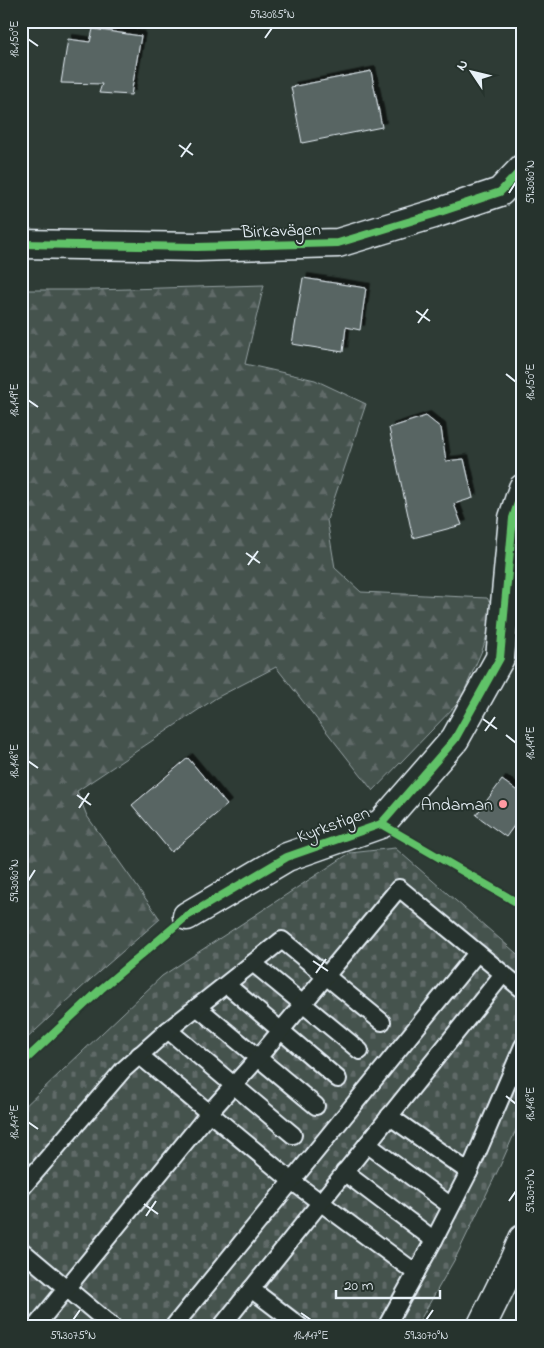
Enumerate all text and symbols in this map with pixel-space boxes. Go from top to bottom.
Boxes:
text: 59.3085°N [249,6,295,24]
text: 18.150°E [6,20,24,58]
north arrow [446,48,496,98]
text: N [451,56,474,75]
text: 59.3080°N [522,160,540,204]
street label: Birkavägen [240,218,321,247]
text: 18.150°E [522,363,540,401]
text: 18.149°E [6,383,24,417]
text: 18.149°E [522,726,540,760]
text: 18.148°E [6,744,24,778]
place label: Andaman [421,793,493,819]
marker: Andaman [497,798,509,810]
street label: Kyrkstigen [294,801,374,852]
text: 59.3080°N [6,859,24,903]
text: 18.148°E [522,1087,540,1121]
text: 18.147°E [6,1105,24,1139]
text: 59.3070°N [522,1169,540,1213]
scale bar [336,1268,440,1300]
text: 20 m [344,1275,374,1297]
text: 59.3075°N [50,1327,96,1345]
text: 18.147°E [294,1327,328,1345]
text: 59.3070°N [404,1327,448,1345]

